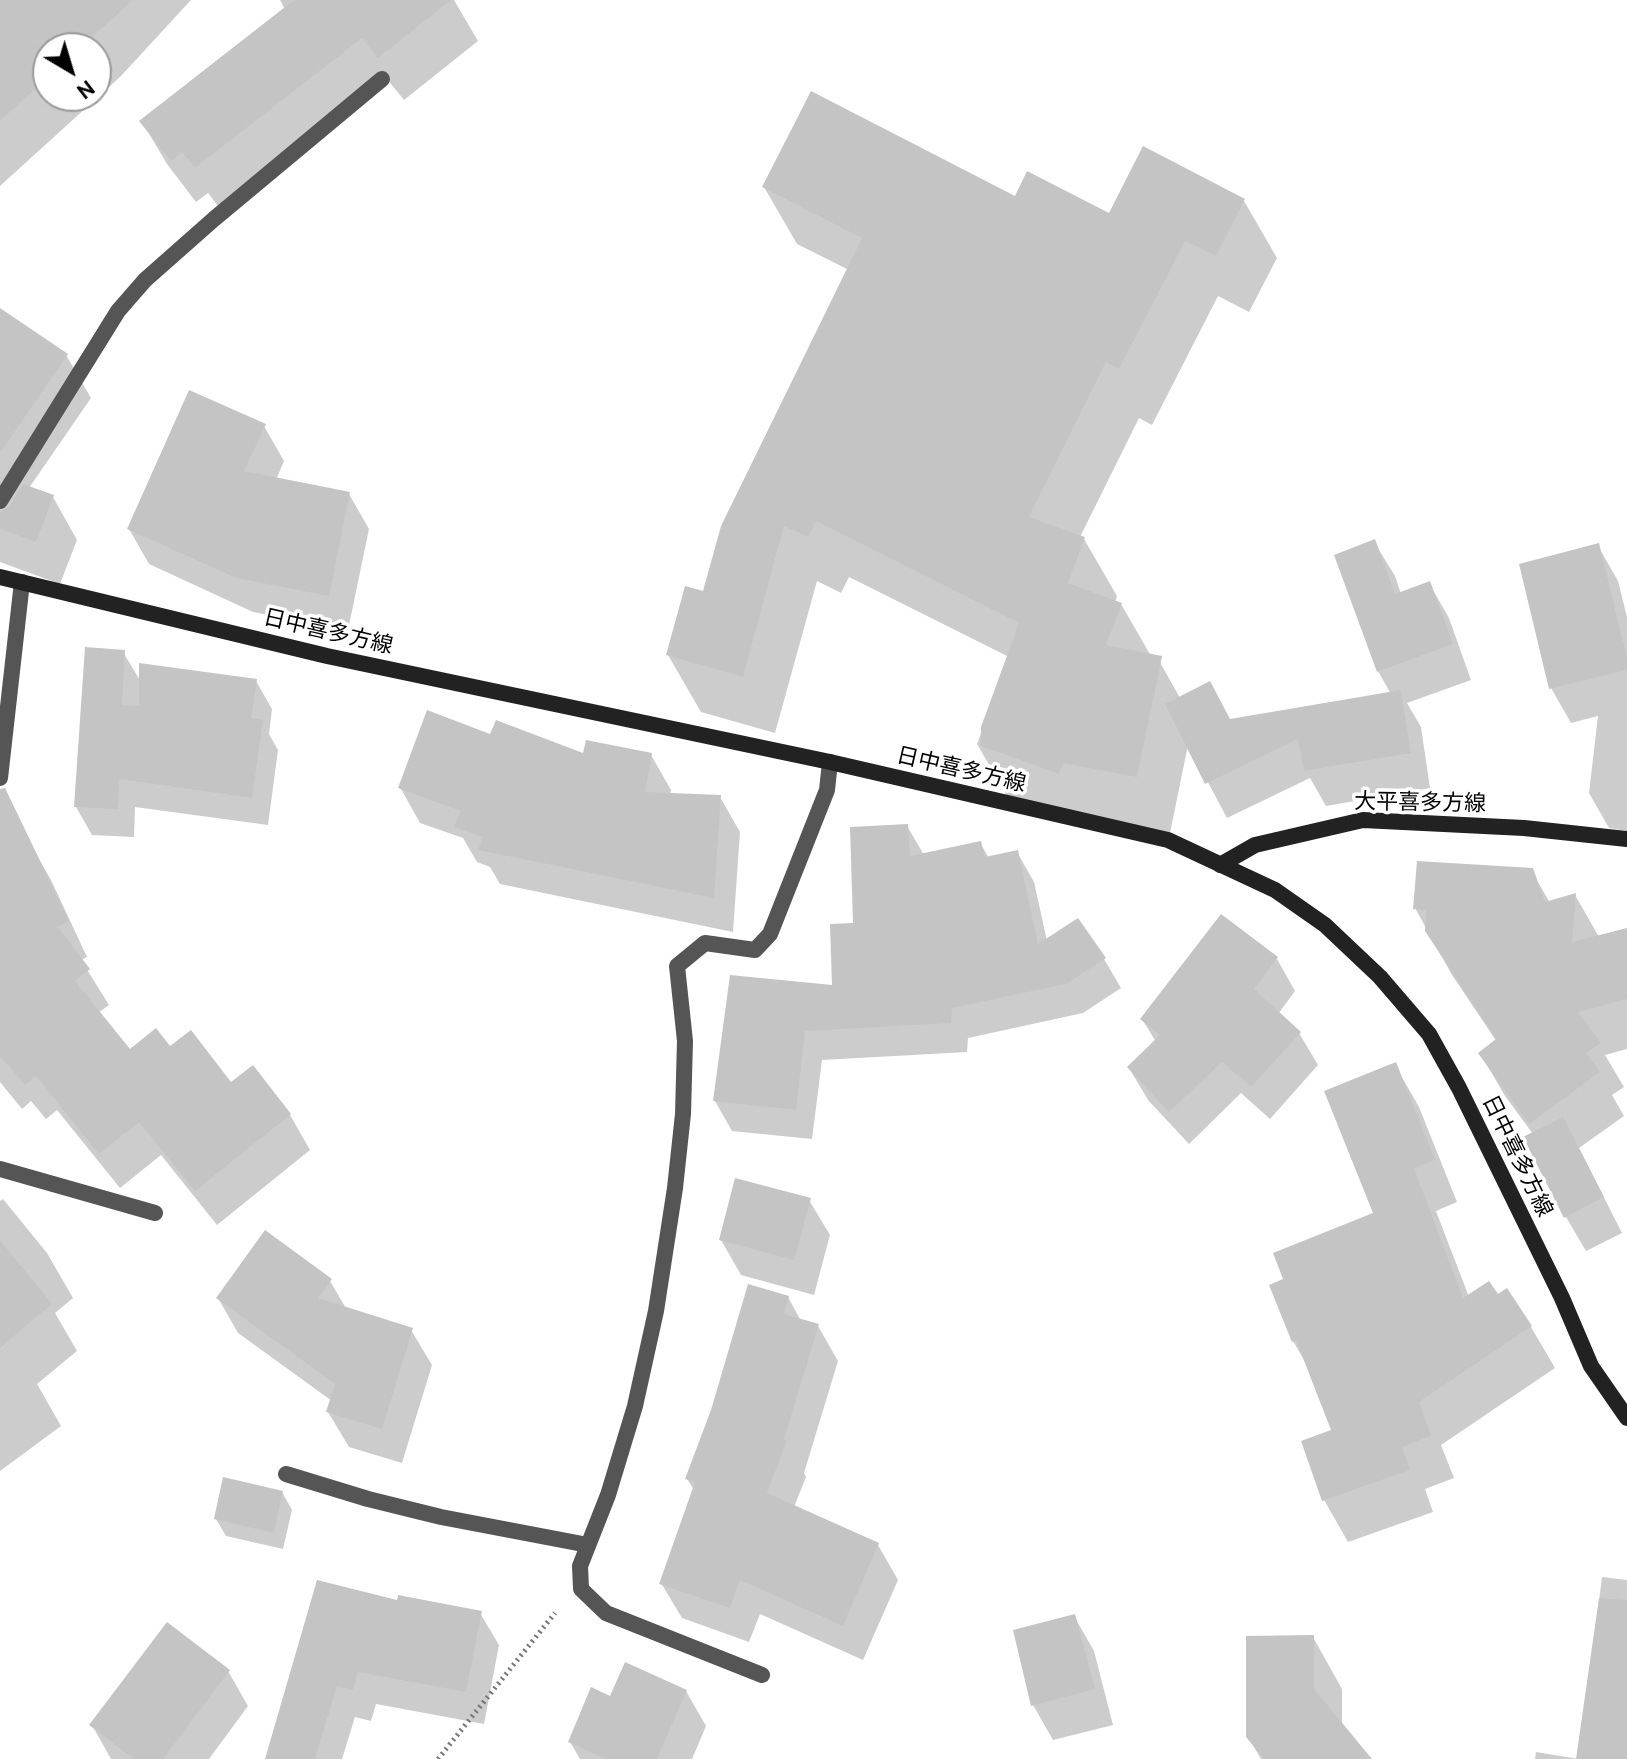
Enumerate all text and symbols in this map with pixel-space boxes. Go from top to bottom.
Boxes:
north arrow [32,32,112,112]
text: N [71,74,100,105]
street label: 日中喜多方線 [261,604,395,660]
street label: 日中喜多方線 [894,742,1028,798]
street label: 大平喜多方線 [1354,789,1486,817]
street label: 日中喜多方線 [1476,1091,1558,1221]

